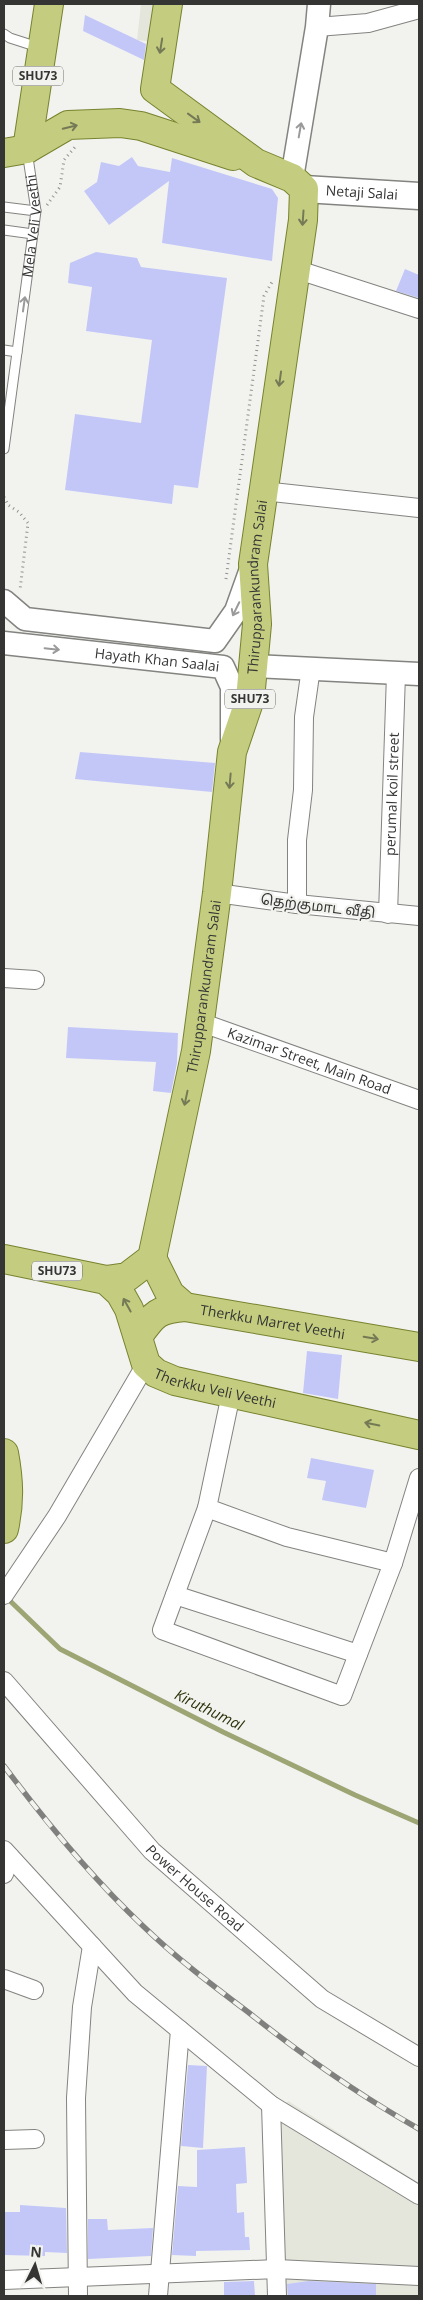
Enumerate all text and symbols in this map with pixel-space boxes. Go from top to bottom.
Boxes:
one-way arrow [156,38,166,54]
road number: SHU73 [13,66,63,85]
one-way arrow [187,113,201,123]
one-way arrow [61,122,77,131]
one-way arrow [295,122,305,138]
street label: Mela Veli Veethi [17,173,46,279]
street label: Netaji Salai [325,180,399,204]
one-way arrow [298,209,308,225]
one-way arrow [19,296,29,312]
one-way arrow [274,370,284,386]
street label: Thirupparankundram Salai [242,499,271,675]
one-way arrow [231,601,240,616]
street label: Hayath Khan Saalai [94,643,221,676]
one-way arrow [44,644,60,654]
road number: SHU73 [225,690,275,709]
street label: perumal koil street [380,732,403,856]
one-way arrow [225,772,234,788]
street label: தெற்குமாட வீதி [260,889,376,923]
street label: Thirupparankundram Salai [182,899,225,1075]
street label: Kazimar Street, Main Road [225,1023,394,1098]
one-way arrow [181,1089,190,1105]
road number: SHU73 [32,1262,82,1280]
one-way arrow [121,1299,131,1313]
street label: Therkku Marret Veethi [199,1300,347,1343]
one-way arrow [363,1334,379,1344]
street label: Therkku Veli Veethi [151,1363,278,1412]
one-way arrow [364,1419,380,1428]
water label: Kiruthumal [172,1684,248,1735]
street label: Power House Road [142,1840,248,1936]
north arrow [10,2240,60,2290]
text: N [30,2242,43,2262]

